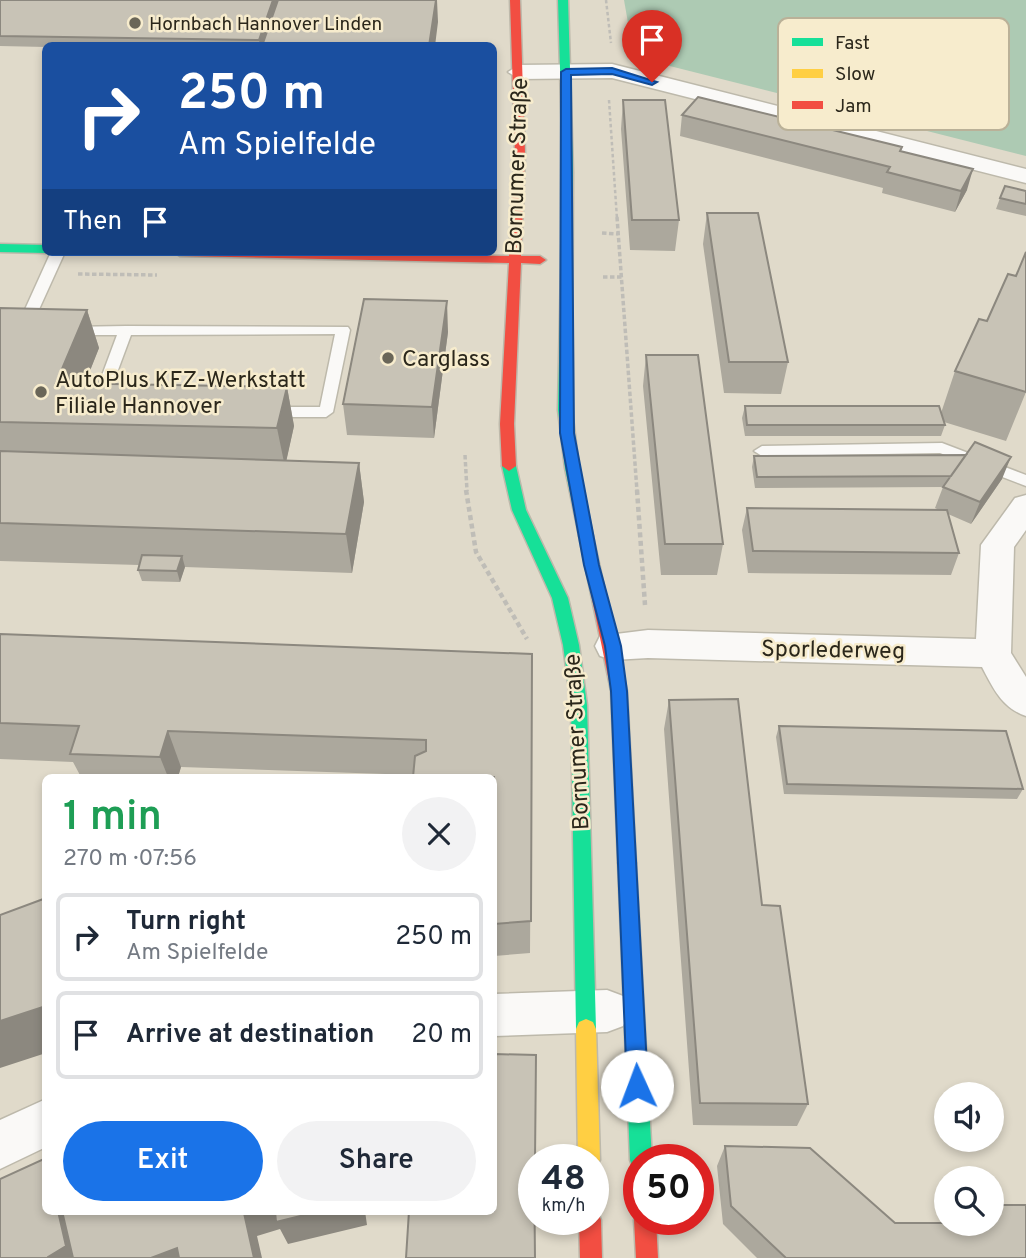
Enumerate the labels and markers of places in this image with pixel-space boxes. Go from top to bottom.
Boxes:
pin [622,10,682,82]
place label: Hornbach Hannover Linden [149,13,382,37]
marker: Hornbach Hannover Linden [127,15,143,31]
place label: Carglass [402,346,490,375]
marker: Carglass [380,350,396,366]
place label: AutoPlus KFZ-Werkstatt Filiale Hannover [55,367,306,422]
marker: AutoPlus KFZ-Werkstatt Filiale Hannover [33,384,49,400]

